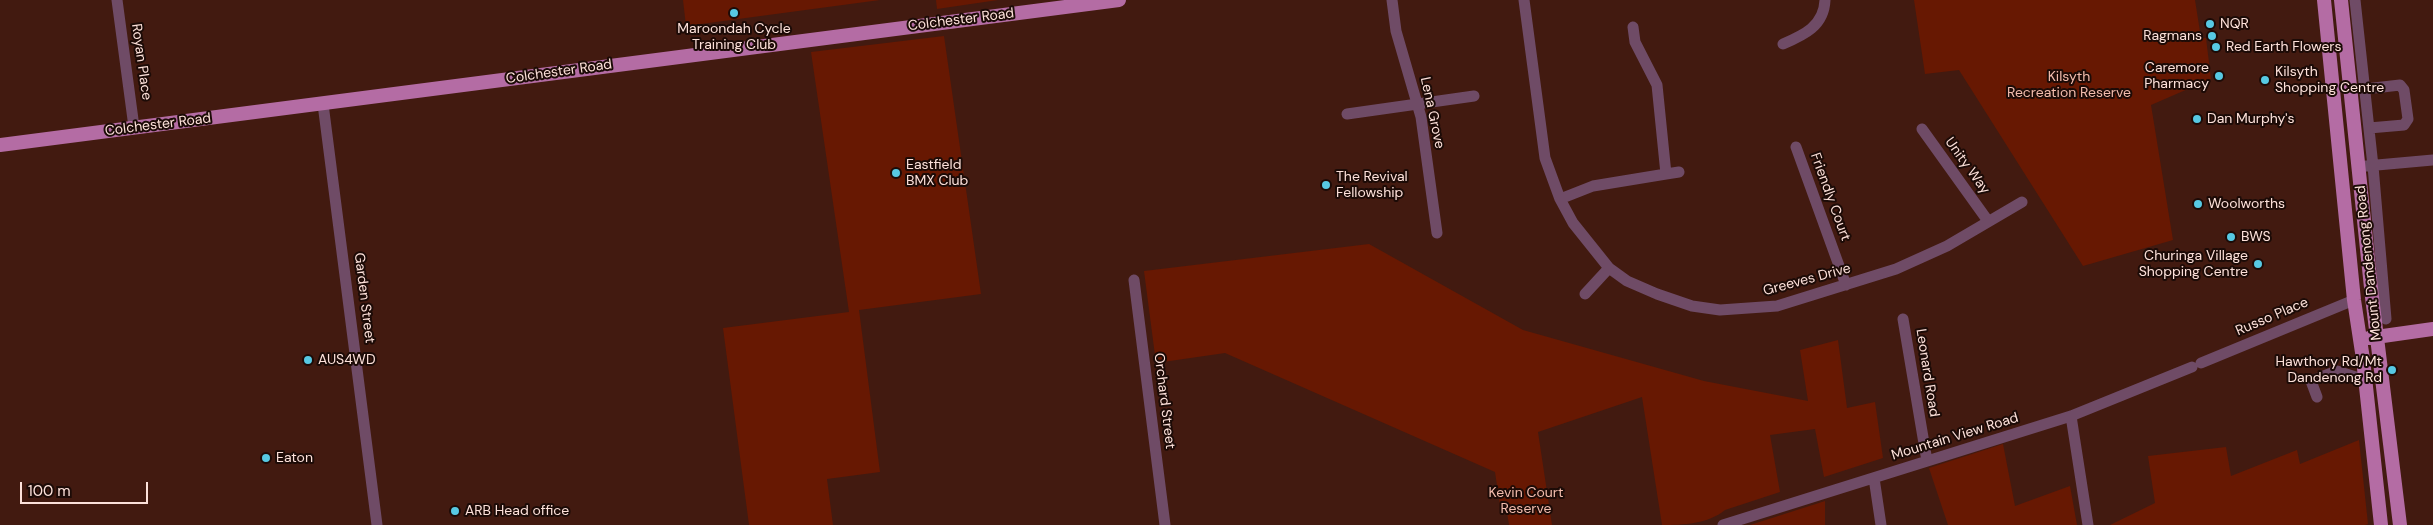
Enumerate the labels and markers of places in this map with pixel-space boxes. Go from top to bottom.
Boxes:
marker: Maroondah Cycle Training Club [728,7,740,19]
place label: NQR [2220,16,2249,32]
marker: NQR [2204,18,2216,30]
place label: Maroondah Cycle Training Club [677,21,791,54]
place label: Ragmans [2143,28,2202,44]
marker: Ragmans [2206,30,2218,42]
place label: Red Earth Flowers [2226,39,2342,55]
marker: Red Earth Flowers [2210,41,2222,53]
place label: Caremore Pharmacy [2144,60,2209,92]
place label: Kilsyth Shopping Centre [2275,64,2384,96]
marker: Caremore Pharmacy [2213,70,2225,82]
marker: Kilsyth Shopping Centre [2259,74,2271,86]
place label: Dan Murphy's [2207,111,2295,127]
marker: Dan Murphy's [2191,113,2203,125]
place label: Eastfield BMX Club [906,157,968,190]
marker: Eastfield BMX Club [890,167,902,179]
place label: The Revival Fellowship [1336,169,1408,202]
marker: The Revival Fellowship [1320,179,1332,191]
place label: Woolworths [2208,196,2285,212]
marker: Woolworths [2192,198,2204,210]
place label: BWS [2241,229,2271,245]
marker: BWS [2225,231,2237,243]
place label: Churinga Village Shopping Centre [2139,248,2248,280]
marker: Churinga Village Shopping Centre [2252,258,2264,270]
place label: AUS4WD [318,352,376,368]
marker: AUS4WD [302,354,314,366]
place label: Hawthory Rd/Mt Dandenong Rd [2276,354,2382,387]
marker: Hawthory Rd/Mt Dandenong Rd [2386,364,2398,376]
place label: Eaton [276,450,313,466]
marker: Eaton [260,452,272,464]
place label: ARB Head office [465,503,569,519]
marker: ARB Head office [449,505,461,517]

